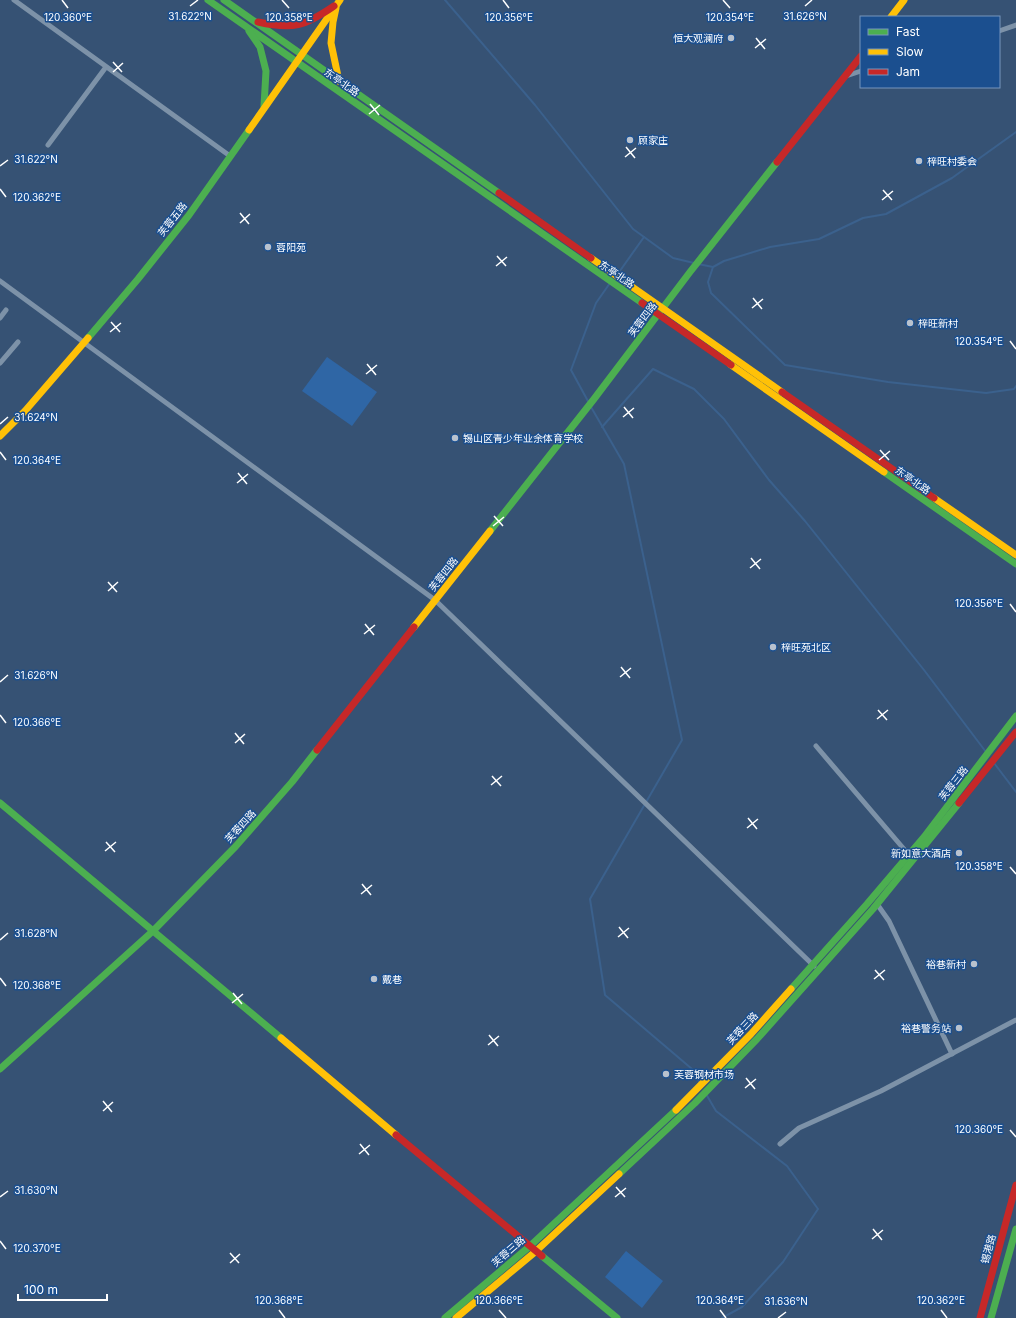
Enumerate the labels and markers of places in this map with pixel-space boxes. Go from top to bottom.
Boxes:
place label: 恒大观澜府 [673,32,723,44]
marker: 恒大观澜府 [726,33,736,43]
place label: 顾家庄 [638,134,668,146]
marker: 顾家庄 [625,135,635,145]
place label: 梓旺村委会 [927,155,977,167]
marker: 梓旺村委会 [914,156,924,166]
place label: 蓉阳苑 [276,241,306,253]
marker: 蓉阳苑 [263,242,273,252]
place label: 梓旺新村 [918,317,958,329]
marker: 梓旺新村 [905,318,915,328]
place label: 锡山区青少年业余体育学校 [463,432,583,444]
marker: 锡山区青少年业余体育学校 [450,433,460,443]
place label: 梓旺苑北区 [781,641,831,653]
marker: 梓旺苑北区 [768,642,778,652]
place label: 新如意大酒店 [891,847,951,859]
marker: 新如意大酒店 [954,848,964,858]
place label: 裕巷新村 [926,958,966,970]
marker: 裕巷新村 [969,959,979,969]
place label: 戴巷 [382,973,402,985]
marker: 戴巷 [369,974,379,984]
place label: 裕巷警务站 [901,1022,951,1034]
marker: 裕巷警务站 [954,1023,964,1033]
place label: 芙蓉钢材市场 [674,1068,734,1080]
marker: 芙蓉钢材市场 [661,1069,671,1079]

